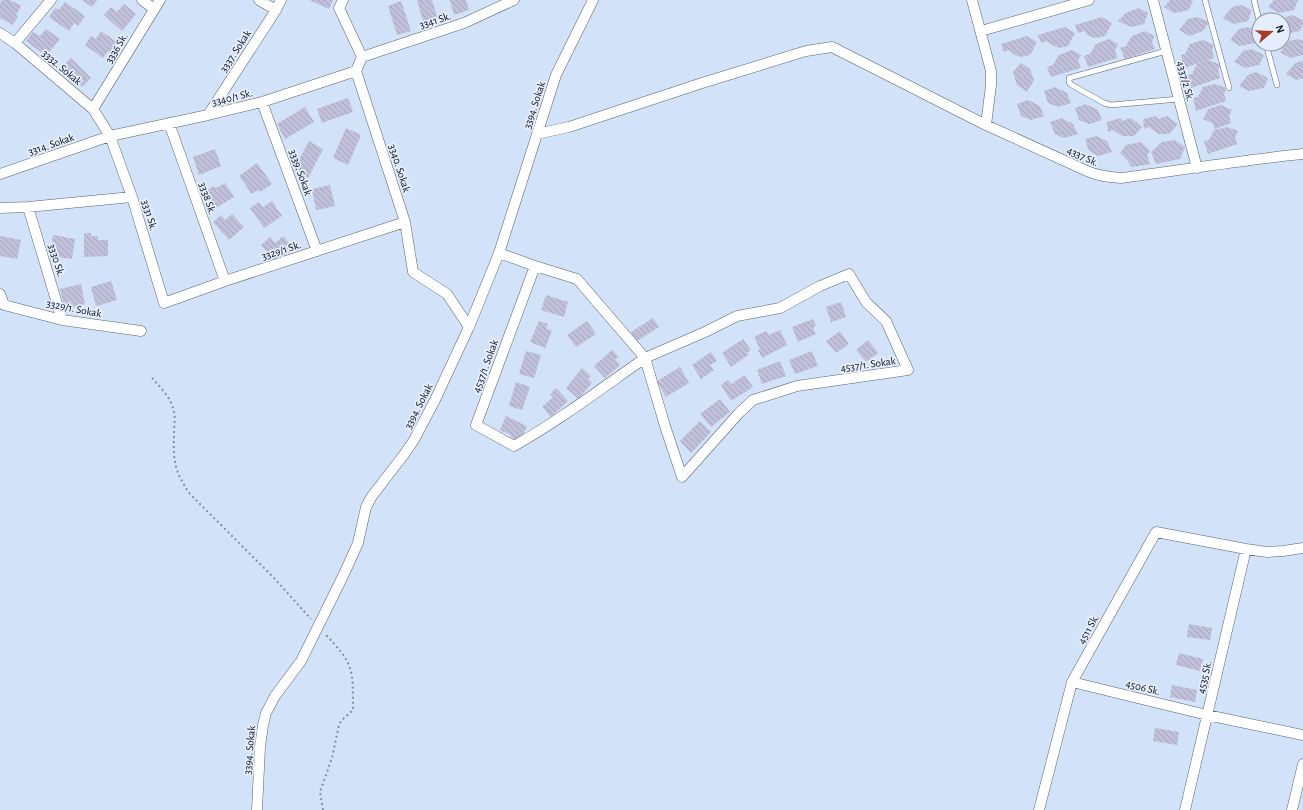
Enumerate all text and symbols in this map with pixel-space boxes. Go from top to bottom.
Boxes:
street label: 3341 Sk. [418,10,452,31]
north arrow [1251,12,1291,52]
text: N [1274,23,1286,34]
street label: 3337. Sokak [218,28,253,74]
street label: 3336 Sk. [103,31,130,65]
street label: 3332. Sokak [40,48,84,87]
street label: 4337/2 Sk. [1175,60,1196,103]
street label: 3394. Sokak [522,80,547,130]
street label: 3340/1 Sk. [211,87,254,108]
street label: 3314. Sokak [27,131,76,157]
street label: 3340. Sokak [387,143,412,194]
street label: 4337 Sk. [1065,145,1100,168]
street label: 3339. Sokak [287,148,314,197]
street label: 3338 Sk. [197,181,218,216]
street label: 3331 Sk. [140,198,159,232]
street label: 3329/1 Sk. [260,239,302,262]
street label: 3330 Sk. [46,242,67,278]
street label: 3329/1. Sokak [45,298,102,319]
street label: 4537/1. Sokak [471,338,500,394]
street label: 4537/1. Sokak [840,355,896,374]
street label: 3394. Sokak [402,382,435,431]
street label: 4511 Sk. [1076,613,1101,646]
street label: 4535 Sk. [1195,660,1214,695]
street label: 4506 Sk. [1124,678,1161,697]
street label: 3394. Sokak [242,725,257,775]

